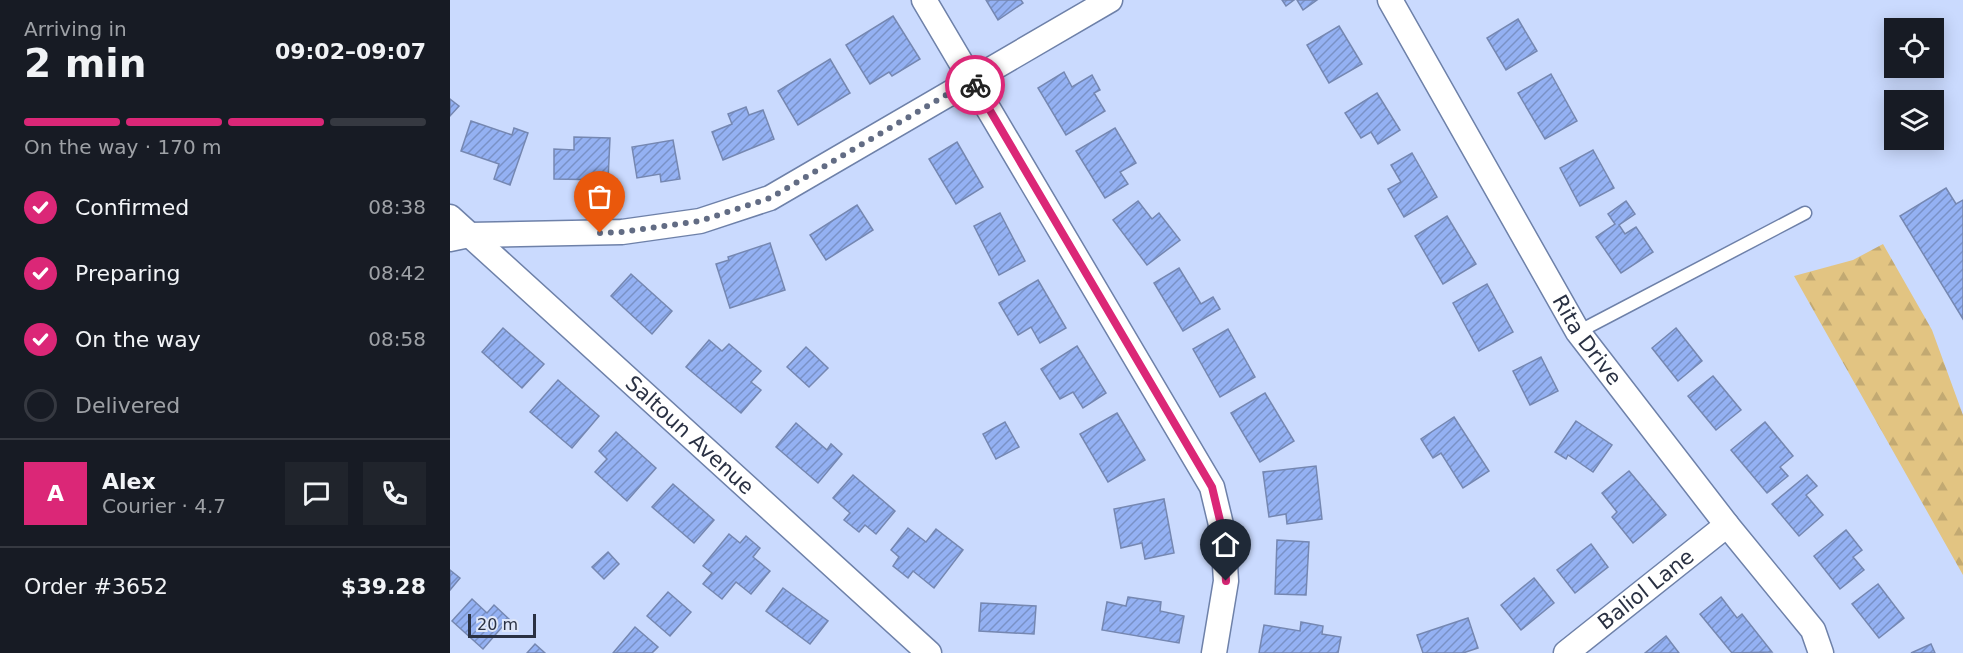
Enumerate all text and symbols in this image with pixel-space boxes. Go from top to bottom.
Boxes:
text: Arriving in [24,17,127,41]
map controls [1884,18,1944,150]
button: locate [1884,18,1944,78]
text: 09:02–09:07 [275,39,426,64]
text: 2 min [24,41,146,86]
courier [945,55,1005,115]
icon: bike [959,69,992,102]
button: layers [1884,90,1944,150]
text: On the way · 170 m [24,135,222,159]
pin [574,171,625,233]
icon: bag [583,180,616,213]
icon: check [24,191,57,224]
text: Confirmed [75,195,189,220]
text: 08:38 [368,195,426,219]
icon: check [24,257,57,290]
text: Preparing [75,261,181,286]
text: 08:42 [368,261,426,285]
street label: Rita Drive [1548,291,1626,390]
icon: check [24,323,57,356]
text: On the way [75,327,201,352]
text: 08:58 [368,327,426,351]
street label: Saltoun Avenue [621,371,759,499]
text: Delivered [75,393,180,418]
button: chat [285,462,348,525]
button: phone [363,462,426,525]
text: Alex [102,469,156,494]
text: A [47,481,64,506]
text: Courier · 4.7 [102,494,226,518]
pin [1200,519,1251,581]
icon: home [1209,528,1242,561]
street label: Baliol Lane [1593,544,1698,635]
text: Order #3652 [24,574,168,599]
text: $39.28 [341,574,426,599]
scale bar [468,611,536,638]
text: 20 m [477,615,518,634]

